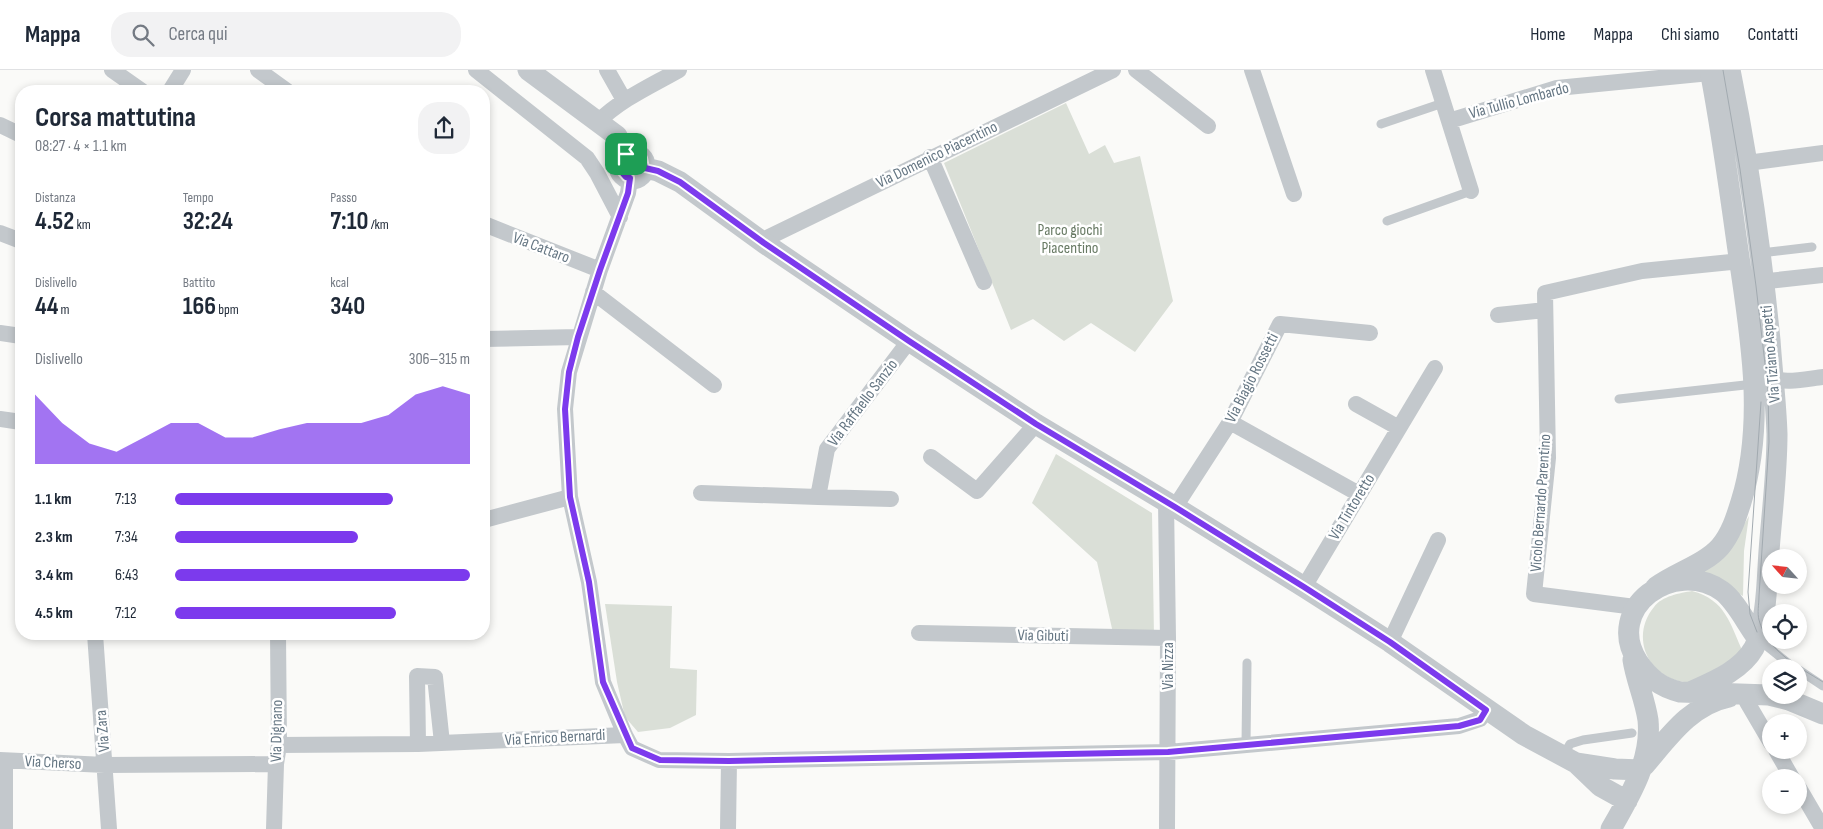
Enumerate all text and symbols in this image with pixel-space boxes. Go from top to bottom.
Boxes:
search box [111,12,461,57]
text: Mappa [25,20,81,49]
icon: search [129,21,157,49]
text: Cerca qui [169,23,227,46]
text: Home [1530,24,1566,45]
text: Mappa [1594,24,1633,45]
text: Chi siamo [1661,24,1719,45]
text: Contatti [1747,24,1798,45]
street label: Via Tullio Lombardo [1467,79,1571,123]
text: Corsa mattutina [35,101,196,134]
button: share [418,102,470,154]
street label: Via Domenico Piacentino [873,117,1001,193]
pin [605,133,647,175]
text: 08:27 · 4 × 1.1 km [35,137,127,156]
icon: arrive [612,140,640,168]
text: Distanza [35,189,76,206]
text: Tempo [183,189,214,206]
text: Passo [330,189,357,206]
text: 4.52 [35,206,74,237]
text: 32:24 [183,206,233,237]
text: 7:10 [330,206,368,237]
text: km [74,216,91,233]
text: /km [368,216,389,233]
park label: Parco giochi Piacentino [1038,221,1102,258]
street label: Via Cattaro [510,229,572,267]
text: Dislivello [35,274,77,291]
text: Battito [183,274,215,291]
text: kcal [330,274,349,291]
text: 44 [35,291,58,322]
text: 166 [183,291,216,322]
text: 340 [330,291,365,322]
text: m [58,301,70,318]
text: bpm [216,301,239,318]
street label: Via Tiziano Aspetti [1757,305,1785,403]
street label: Via Biagio Rossetti [1221,330,1283,426]
text: Dislivello [35,350,83,369]
text: 306–315 m [409,350,470,369]
street label: Via Raffaello Sanzio [824,356,902,450]
street label: Vicolo Bernardo Parentino [1527,433,1555,573]
street label: Via Tintoretto [1325,471,1379,543]
text: 1.1 km [35,490,72,509]
text: 7:13 [115,490,137,509]
text: 2.3 km [35,528,73,547]
text: 7:34 [115,528,138,547]
north arrow [1762,549,1808,594]
map controls [1762,549,1807,814]
text: 3.4 km [35,566,73,585]
text: 6:43 [115,566,139,585]
text: 4.5 km [35,604,73,623]
text: 7:12 [115,604,137,623]
button: locate [1762,604,1807,649]
street label: Via Gibuti [1017,626,1069,646]
street label: Via Nizza [1159,642,1178,690]
button: layers [1762,659,1807,704]
street label: Via Dignano [267,700,287,762]
street label: Via Zara [92,709,114,753]
button: + [1762,714,1807,759]
street label: Via Enrico Bernardi [504,726,606,750]
street label: Via Cherso [24,752,82,774]
button: − [1762,769,1807,814]

